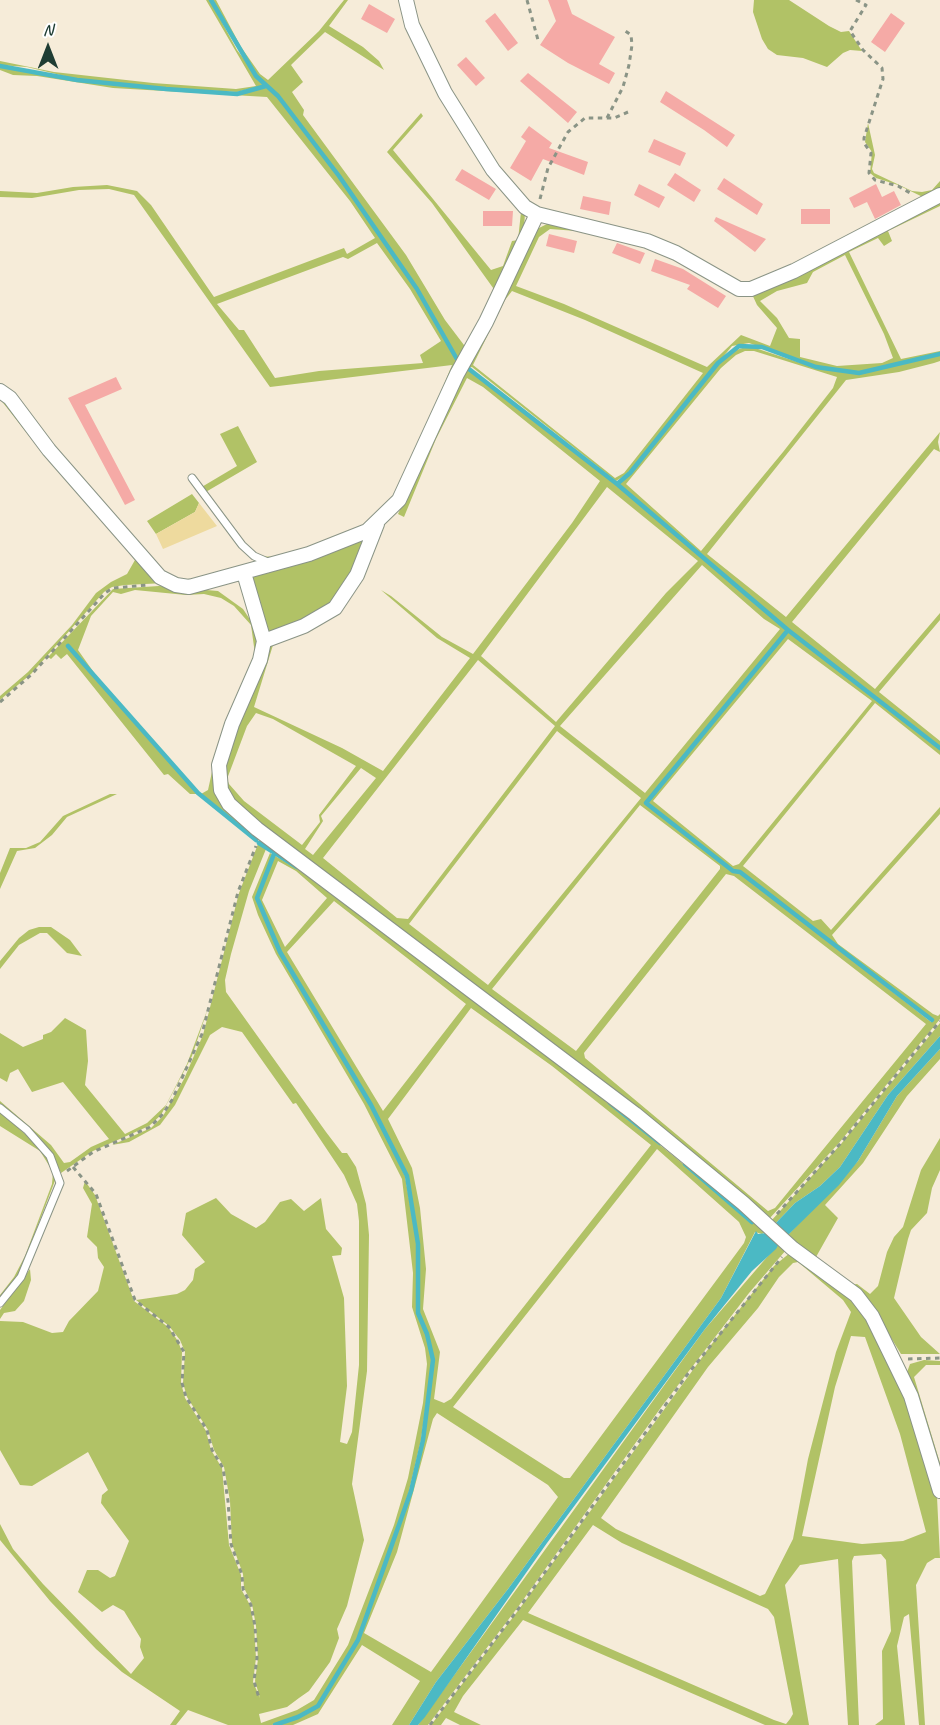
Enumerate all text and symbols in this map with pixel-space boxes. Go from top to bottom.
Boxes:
north arrow [18,18,78,78]
text: N [43,20,53,40]

